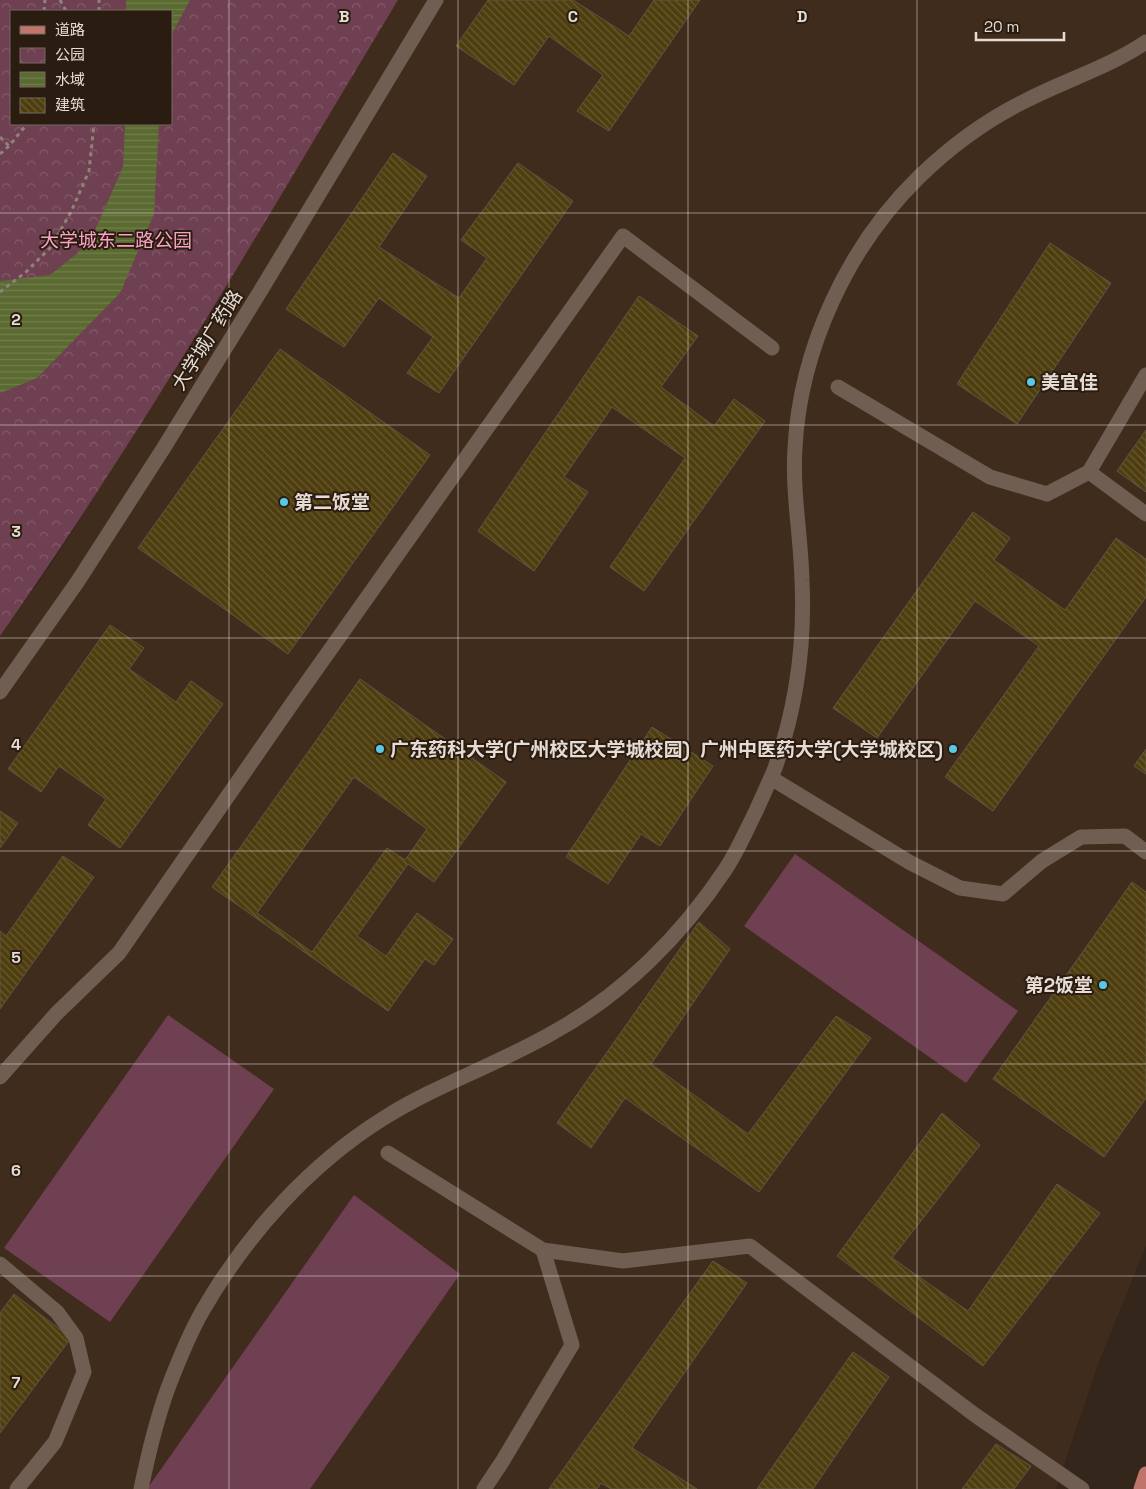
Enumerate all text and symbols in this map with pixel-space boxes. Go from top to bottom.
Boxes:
text: B [339,6,349,27]
text: C [568,6,578,27]
text: D [797,6,807,27]
legend [10,10,172,125]
scale bar [976,10,1064,42]
text: 20 m [984,17,1019,36]
text: 道路 [55,20,85,39]
text: 公园 [55,45,85,64]
text: 水域 [55,70,85,89]
text: 建筑 [55,95,85,114]
park label: 大学城东二路公园 [40,228,192,253]
street label: 大学城广药路 [166,285,248,395]
text: 2 [11,309,21,330]
place label: 美宜佳 [1041,370,1098,395]
marker: 美宜佳 [1025,376,1037,388]
place label: 第二饭堂 [294,490,370,515]
marker: 第二饭堂 [278,496,290,508]
text: 3 [11,521,21,542]
text: 4 [11,734,21,755]
place label: 广东药科大学(广州校区大学城校园) [390,737,690,762]
place label: 广州中医药大学(大学城校区) [700,737,943,762]
marker: 广东药科大学(广州校区大学城校园) [374,743,386,755]
marker: 广州中医药大学(大学城校区) [947,743,959,755]
text: 5 [11,947,21,968]
place label: 第2饭堂 [1025,973,1093,998]
marker: 第2饭堂 [1097,979,1109,991]
text: 6 [11,1160,21,1181]
text: 7 [12,1372,21,1393]

